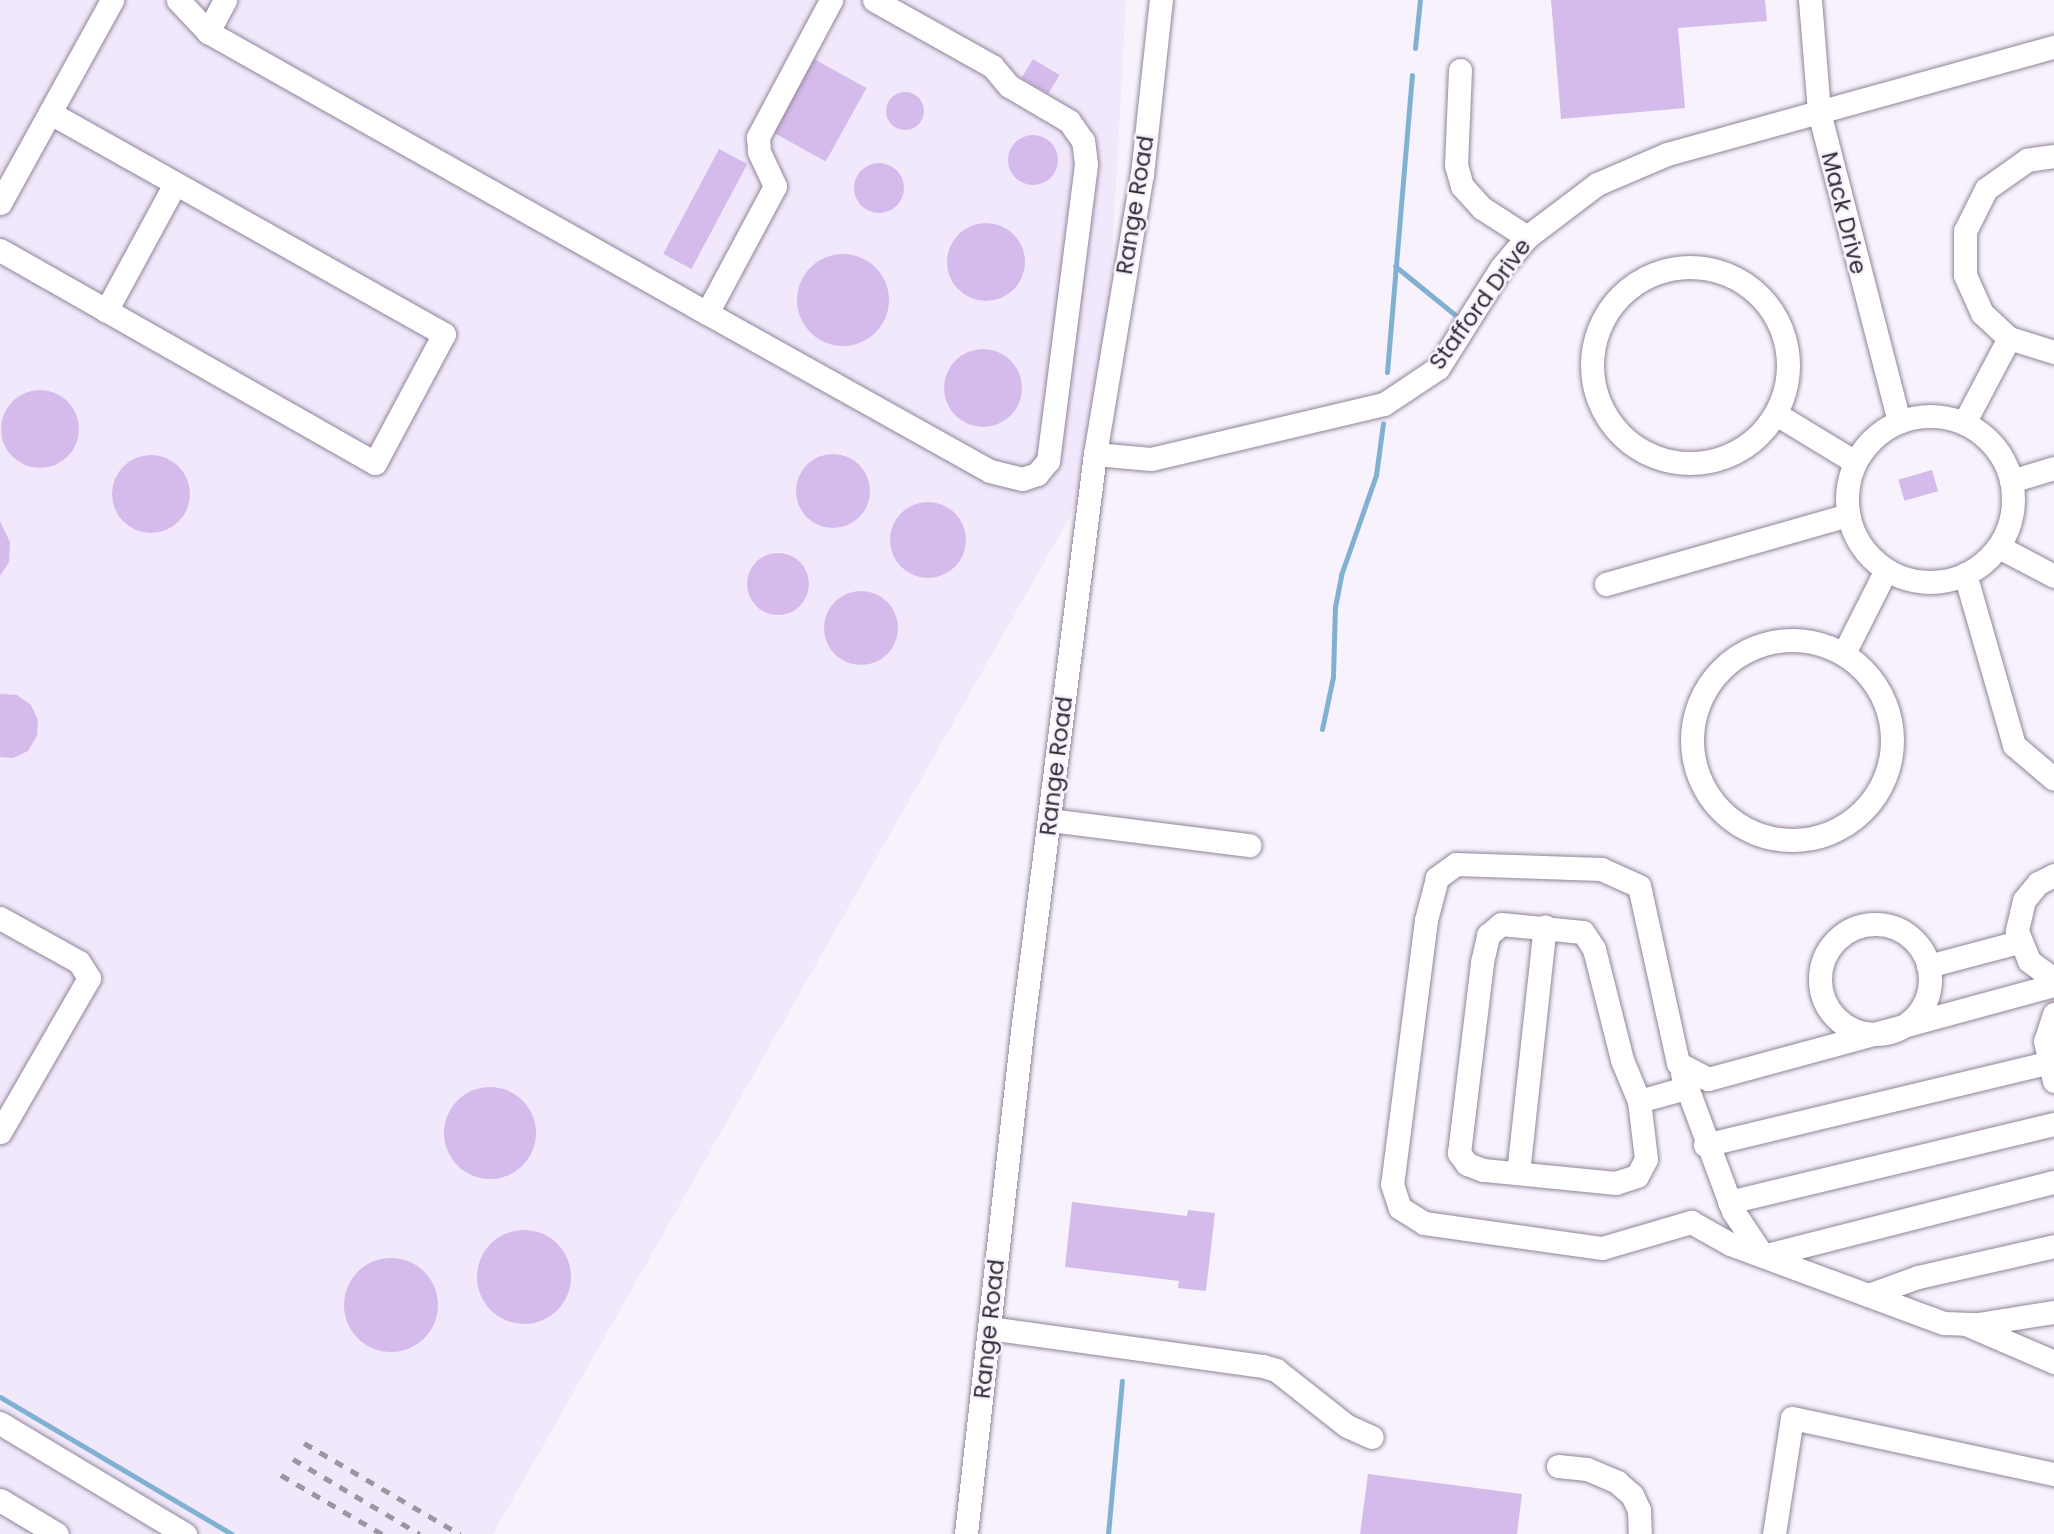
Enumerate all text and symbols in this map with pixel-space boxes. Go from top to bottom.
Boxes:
street label: Range Road [1110,134,1160,276]
street label: Mack Drive [1815,149,1873,277]
street label: Stafford Drive [1423,233,1537,375]
street label: Range Road [1034,695,1078,837]
street label: Range Road [968,1258,1010,1400]

